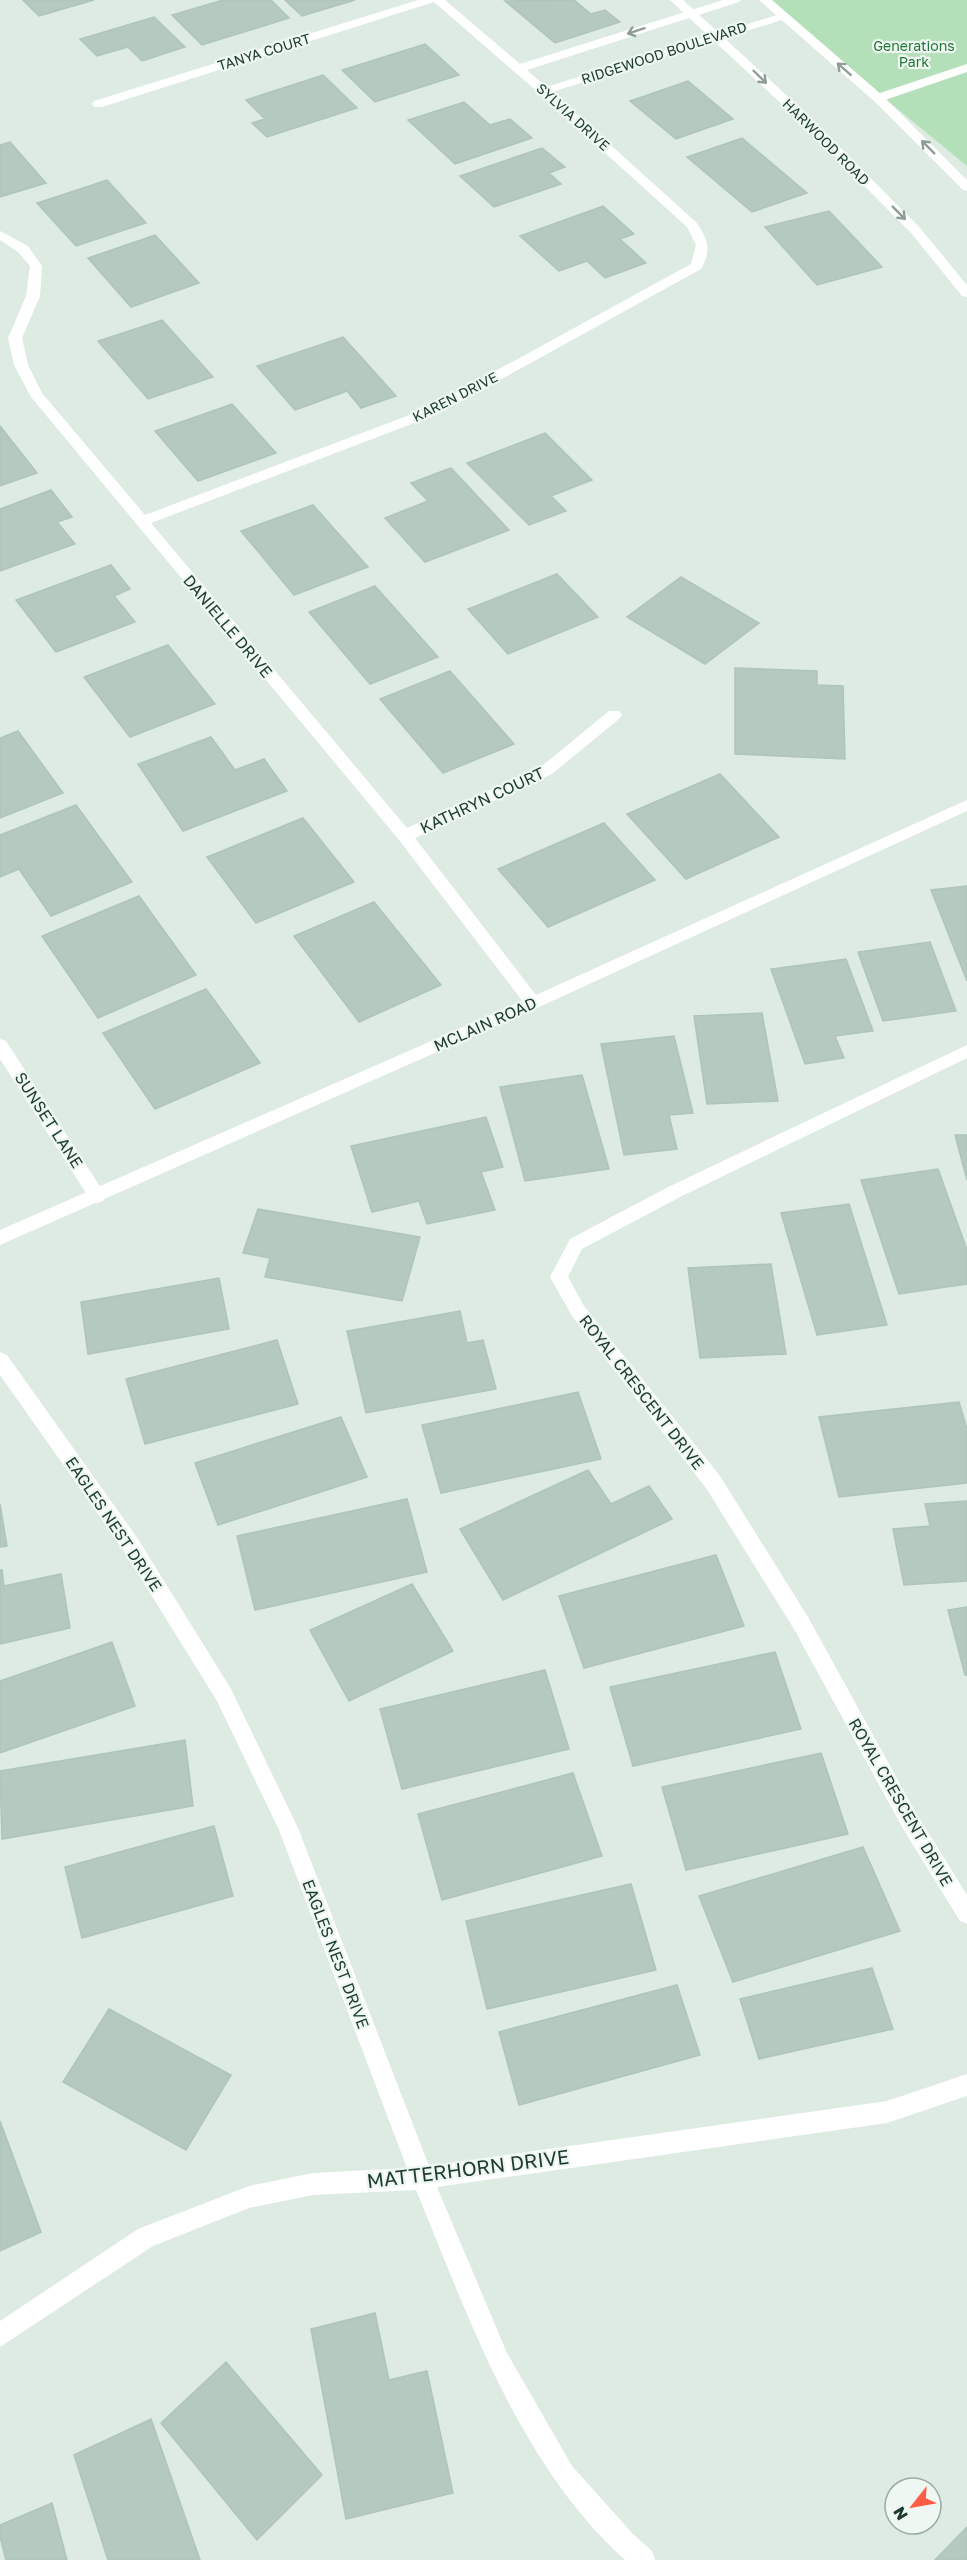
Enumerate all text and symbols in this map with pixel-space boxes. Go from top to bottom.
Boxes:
street label: RIDGEWOOD BOULEVARD [579,18,749,87]
one-way arrow [627,26,646,37]
street label: TANYA COURT [215,29,313,74]
park label: Generations Park [873,37,955,70]
one-way arrow [837,62,853,76]
one-way arrow [752,70,767,84]
street label: SYLVIA DRIVE [533,79,613,154]
street label: HARWOOD ROAD [779,95,873,189]
one-way arrow [920,140,935,155]
one-way arrow [892,206,907,221]
street label: KAREN DRIVE [409,368,500,425]
street label: DANIELLE DRIVE [179,570,277,682]
street label: KATHRYN COURT [417,762,547,838]
street label: MCLAIN ROAD [430,992,540,1056]
street label: SUNSET LANE [11,1068,87,1172]
street label: ROYAL CRESCENT DRIVE [575,1311,709,1473]
street label: EAGLES NEST DRIVE [62,1453,166,1595]
street label: ROYAL CRESCENT DRIVE [845,1714,957,1890]
street label: EAGLES NEST DRIVE [298,1877,374,2031]
street label: MATTERHORN DRIVE [365,2144,570,2192]
north arrow [883,2476,943,2536]
text: N [888,2503,912,2524]

